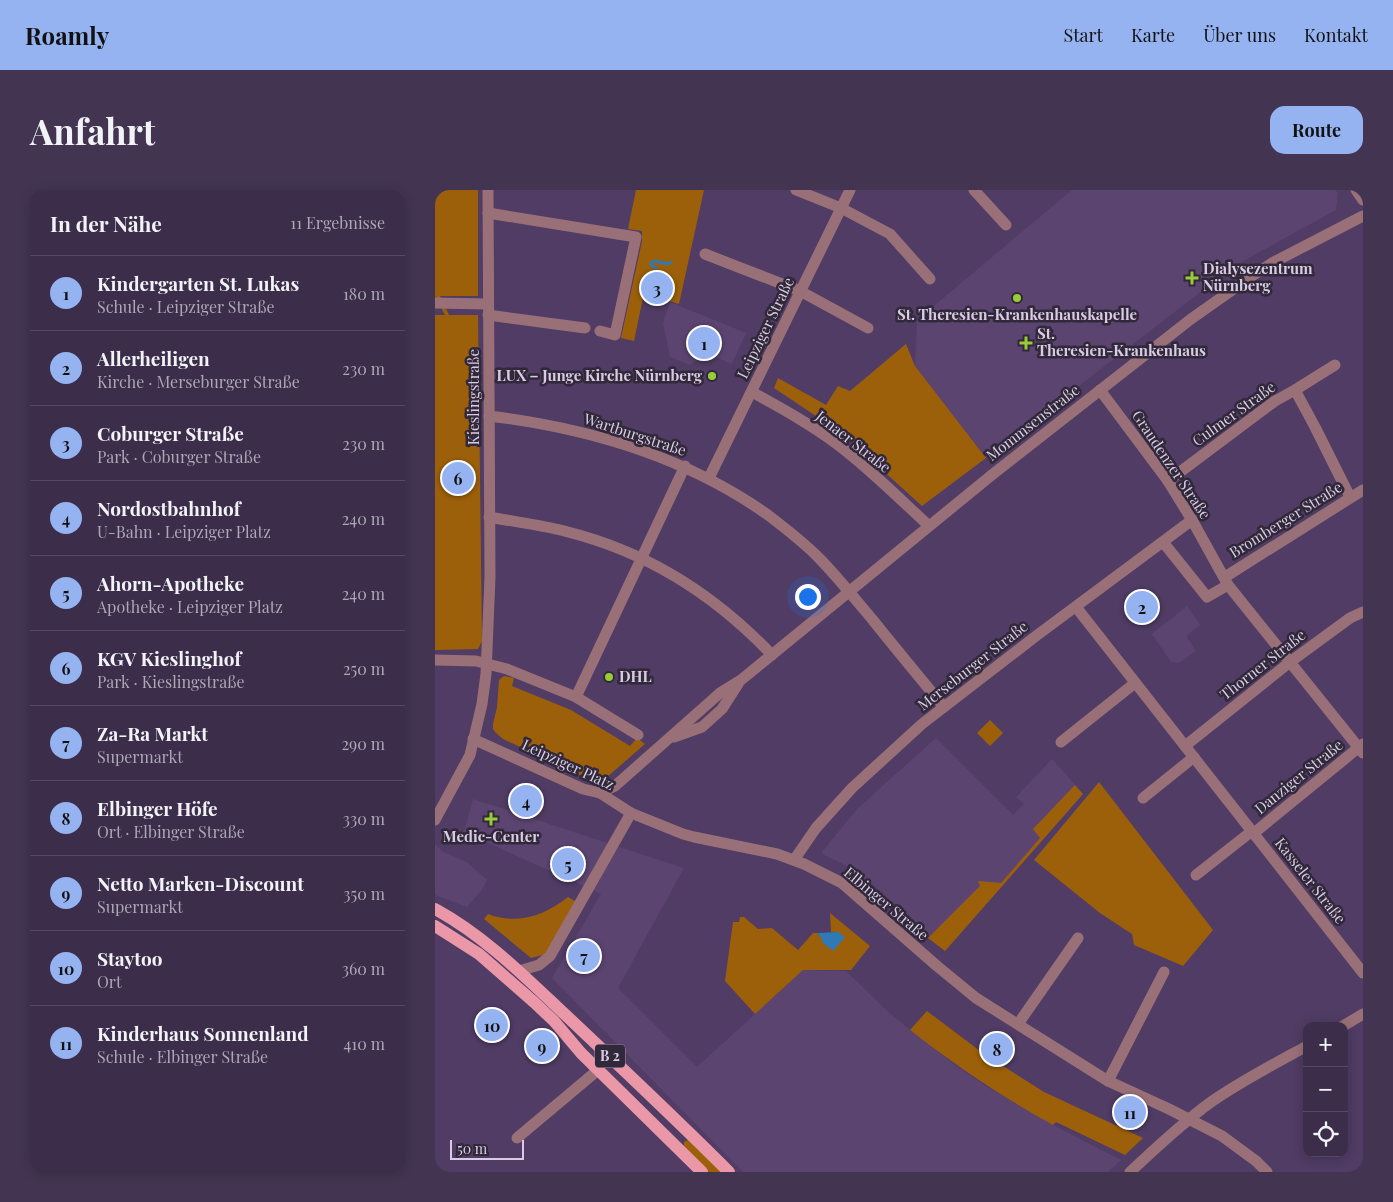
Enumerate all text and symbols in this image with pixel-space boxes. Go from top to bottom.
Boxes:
text: Roamly [25,19,109,51]
text: Start [1063,23,1103,47]
text: Karte [1131,23,1175,47]
text: Über uns [1203,23,1276,47]
text: Kontakt [1304,23,1368,47]
button: Route [1270,106,1363,154]
text: Anfahrt [30,107,155,154]
text: In der Nähe [50,209,162,237]
text: 11 Ergebnisse [290,212,385,233]
place label: Dialysezentrum Nürnberg [1203,258,1313,295]
pin: 3 [641,269,673,307]
text: Kindergarten St. Lukas [97,270,299,296]
marker: Dialysezentrum Nürnberg [1185,271,1199,285]
street label: Leipziger Straße [732,274,798,382]
text: 1 [63,283,69,304]
text: 180 m [343,283,385,304]
marker: St. Theresien-Krankenhauskapelle [1011,292,1023,304]
text: Schule · Leipziger Straße [97,296,275,317]
place label: St. Theresien-Krankenhauskapelle [897,304,1137,324]
place label: St. Theresien-Krankenhaus [1037,323,1206,360]
pin: 1 [688,324,720,362]
marker: St. Theresien-Krankenhaus [1019,336,1033,350]
text: Allerheiligen [97,345,210,371]
street label: Kieslingstraße [463,349,483,445]
text: 2 [62,358,70,379]
text: 230 m [342,358,385,379]
place label: LUX – Junge Kirche Nürnberg [497,365,703,385]
marker: LUX – Junge Kirche Nürnberg [706,370,718,382]
text: Kirche · Merseburger Straße [97,371,300,392]
street label: Culmer Straße [1188,376,1279,450]
street label: Mommsenstraße [982,379,1083,465]
street label: Jenaer Straße [811,405,895,477]
street label: Graudenzer Straße [1128,406,1216,523]
street label: Wartburgstraße [581,408,689,460]
text: Coburger Straße [97,420,244,446]
text: 3 [62,433,70,454]
text: 230 m [342,433,385,454]
text: Park · Coburger Straße [97,446,261,467]
pin: 6 [442,459,474,497]
street label: Bromberger Straße [1225,476,1346,562]
text: Nordostbahnhof [97,495,240,521]
text: 4 [62,508,70,529]
text: 240 m [342,508,385,529]
text: U-Bahn · Leipziger Platz [97,521,271,542]
text: Ahorn-Apotheke [97,570,244,596]
text: 5 [62,583,70,604]
text: 240 m [342,583,385,604]
your location [795,584,821,610]
pin: 2 [1126,588,1158,626]
text: Apotheke · Leipziger Platz [97,596,283,617]
street label: Merseburger Straße [913,616,1032,715]
street label: Thorner Straße [1215,624,1309,704]
text: KGV Kieslinghof [97,645,241,671]
text: 6 [62,658,70,679]
text: 250 m [343,658,385,679]
place label: DHL [619,666,652,686]
text: Park · Kieslingstraße [97,671,245,692]
marker: DHL [603,671,615,683]
text: Za-Ra Markt [97,720,208,746]
text: 7 [62,733,70,754]
text: 290 m [341,733,385,754]
street label: Leipziger Platz [519,734,618,794]
street label: Danziger Straße [1250,734,1347,818]
text: Supermarkt [97,746,183,767]
pin: 4 [510,782,542,820]
text: Elbinger Höfe [97,795,218,821]
text: 8 [62,808,70,829]
text: 330 m [343,808,385,829]
marker: Medic-Center [484,812,498,826]
text: Ort · Elbinger Straße [97,821,245,842]
place label: Medic-Center [443,826,539,846]
street label: Kasseler Straße [1271,833,1351,928]
pin: 5 [552,845,584,883]
street label: Elbinger Straße [840,862,933,944]
text: Netto Marken-Discount [97,870,304,896]
text: 9 [62,883,70,904]
text: 350 m [343,883,385,904]
text: Supermarkt [97,896,183,917]
pin: 7 [568,937,600,975]
text: Staytoo [97,945,162,971]
text: 10 [58,958,74,979]
text: 360 m [342,958,385,979]
text: Ort [97,971,122,992]
pin: 10 [476,1006,508,1044]
text: Kinderhaus Sonnenland [97,1020,309,1046]
map controls [1303,1022,1348,1157]
button: + [1303,1022,1348,1067]
pin: 9 [526,1027,558,1065]
pin: 8 [981,1030,1013,1068]
text: 11 [60,1033,72,1054]
text: 410 m [343,1033,385,1054]
road number: B 2 [595,1044,625,1068]
text: Schule · Elbinger Straße [97,1046,268,1067]
button: − [1303,1067,1348,1112]
pin: 11 [1114,1093,1146,1131]
button: locate [1303,1112,1348,1157]
scale bar [450,1137,524,1160]
text: 50 m [457,1139,487,1158]

